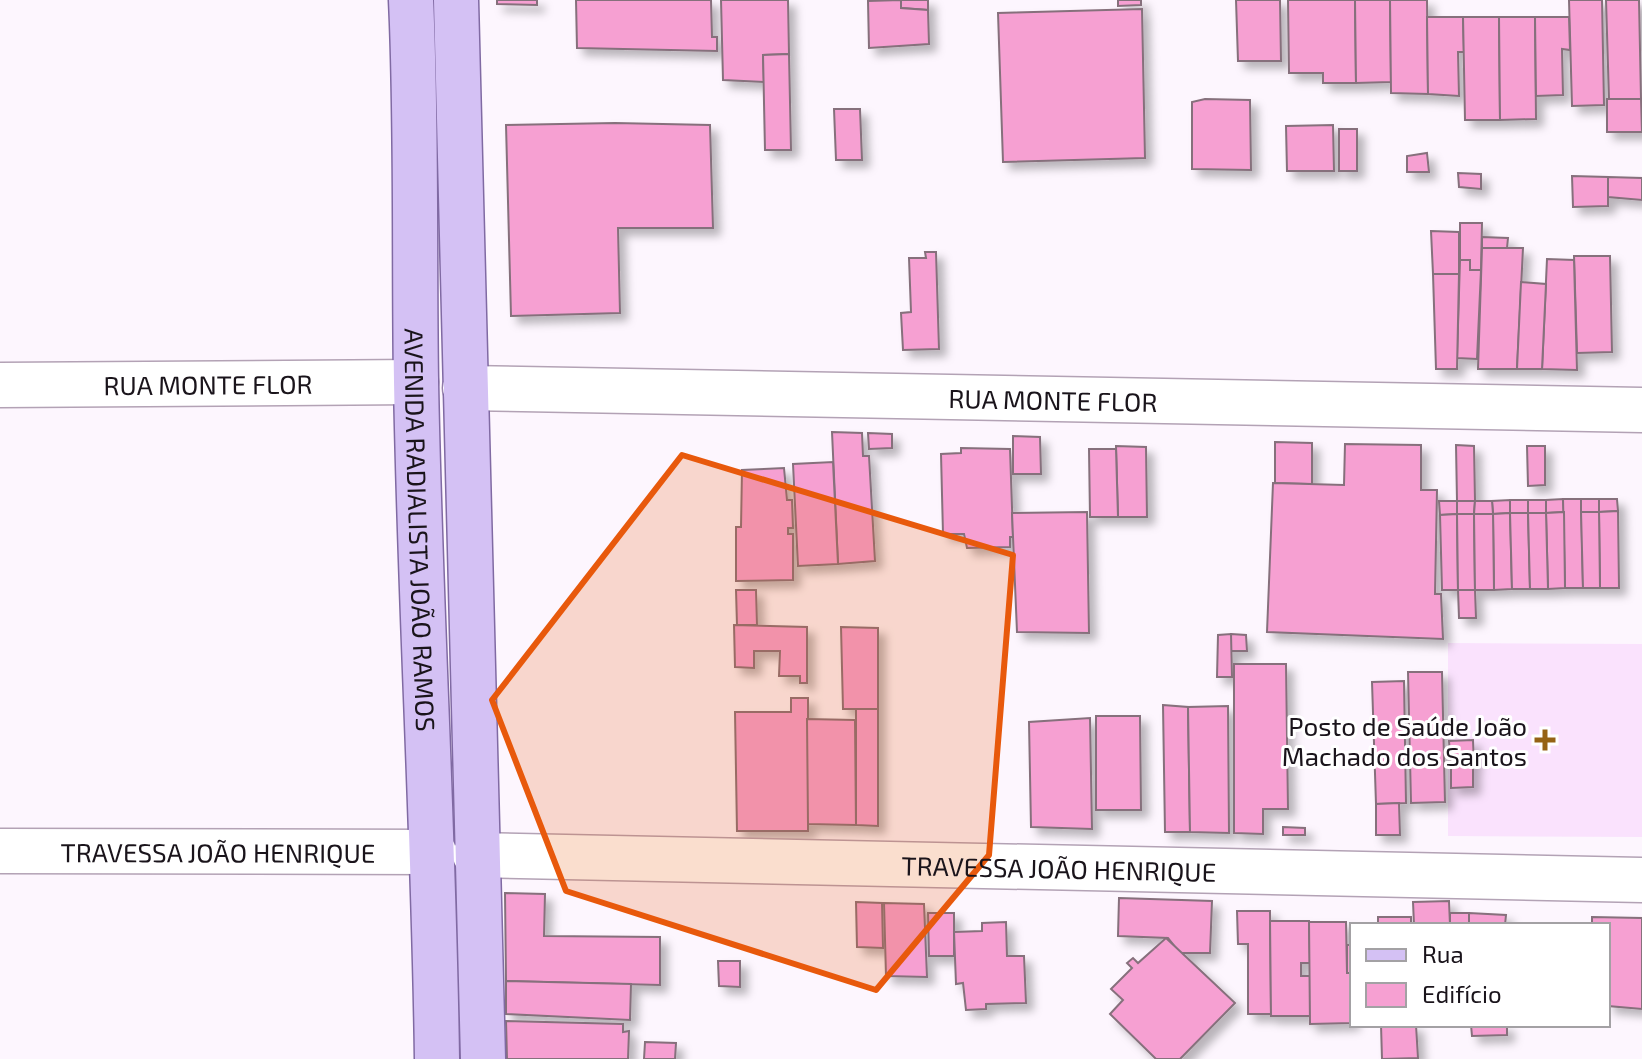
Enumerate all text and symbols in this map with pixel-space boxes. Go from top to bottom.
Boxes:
street label: AVENIDA RADIALISTA JOÃO RAMOS [400,328,443,732]
street label: RUA MONTE FLOR [103,367,313,400]
street label: RUA MONTE FLOR [948,382,1158,416]
place label: Posto de Saúde João Machado dos Santos [1282,710,1527,771]
marker: Posto de Saúde João Machado dos Santos [1534,729,1556,751]
street label: TRAVESSA JOÃO HENRIQUE [61,836,375,867]
street label: TRAVESSA JOÃO HENRIQUE [901,849,1217,886]
legend [1350,923,1610,1027]
text: Rua [1422,939,1464,968]
text: Edifício [1422,979,1502,1008]

